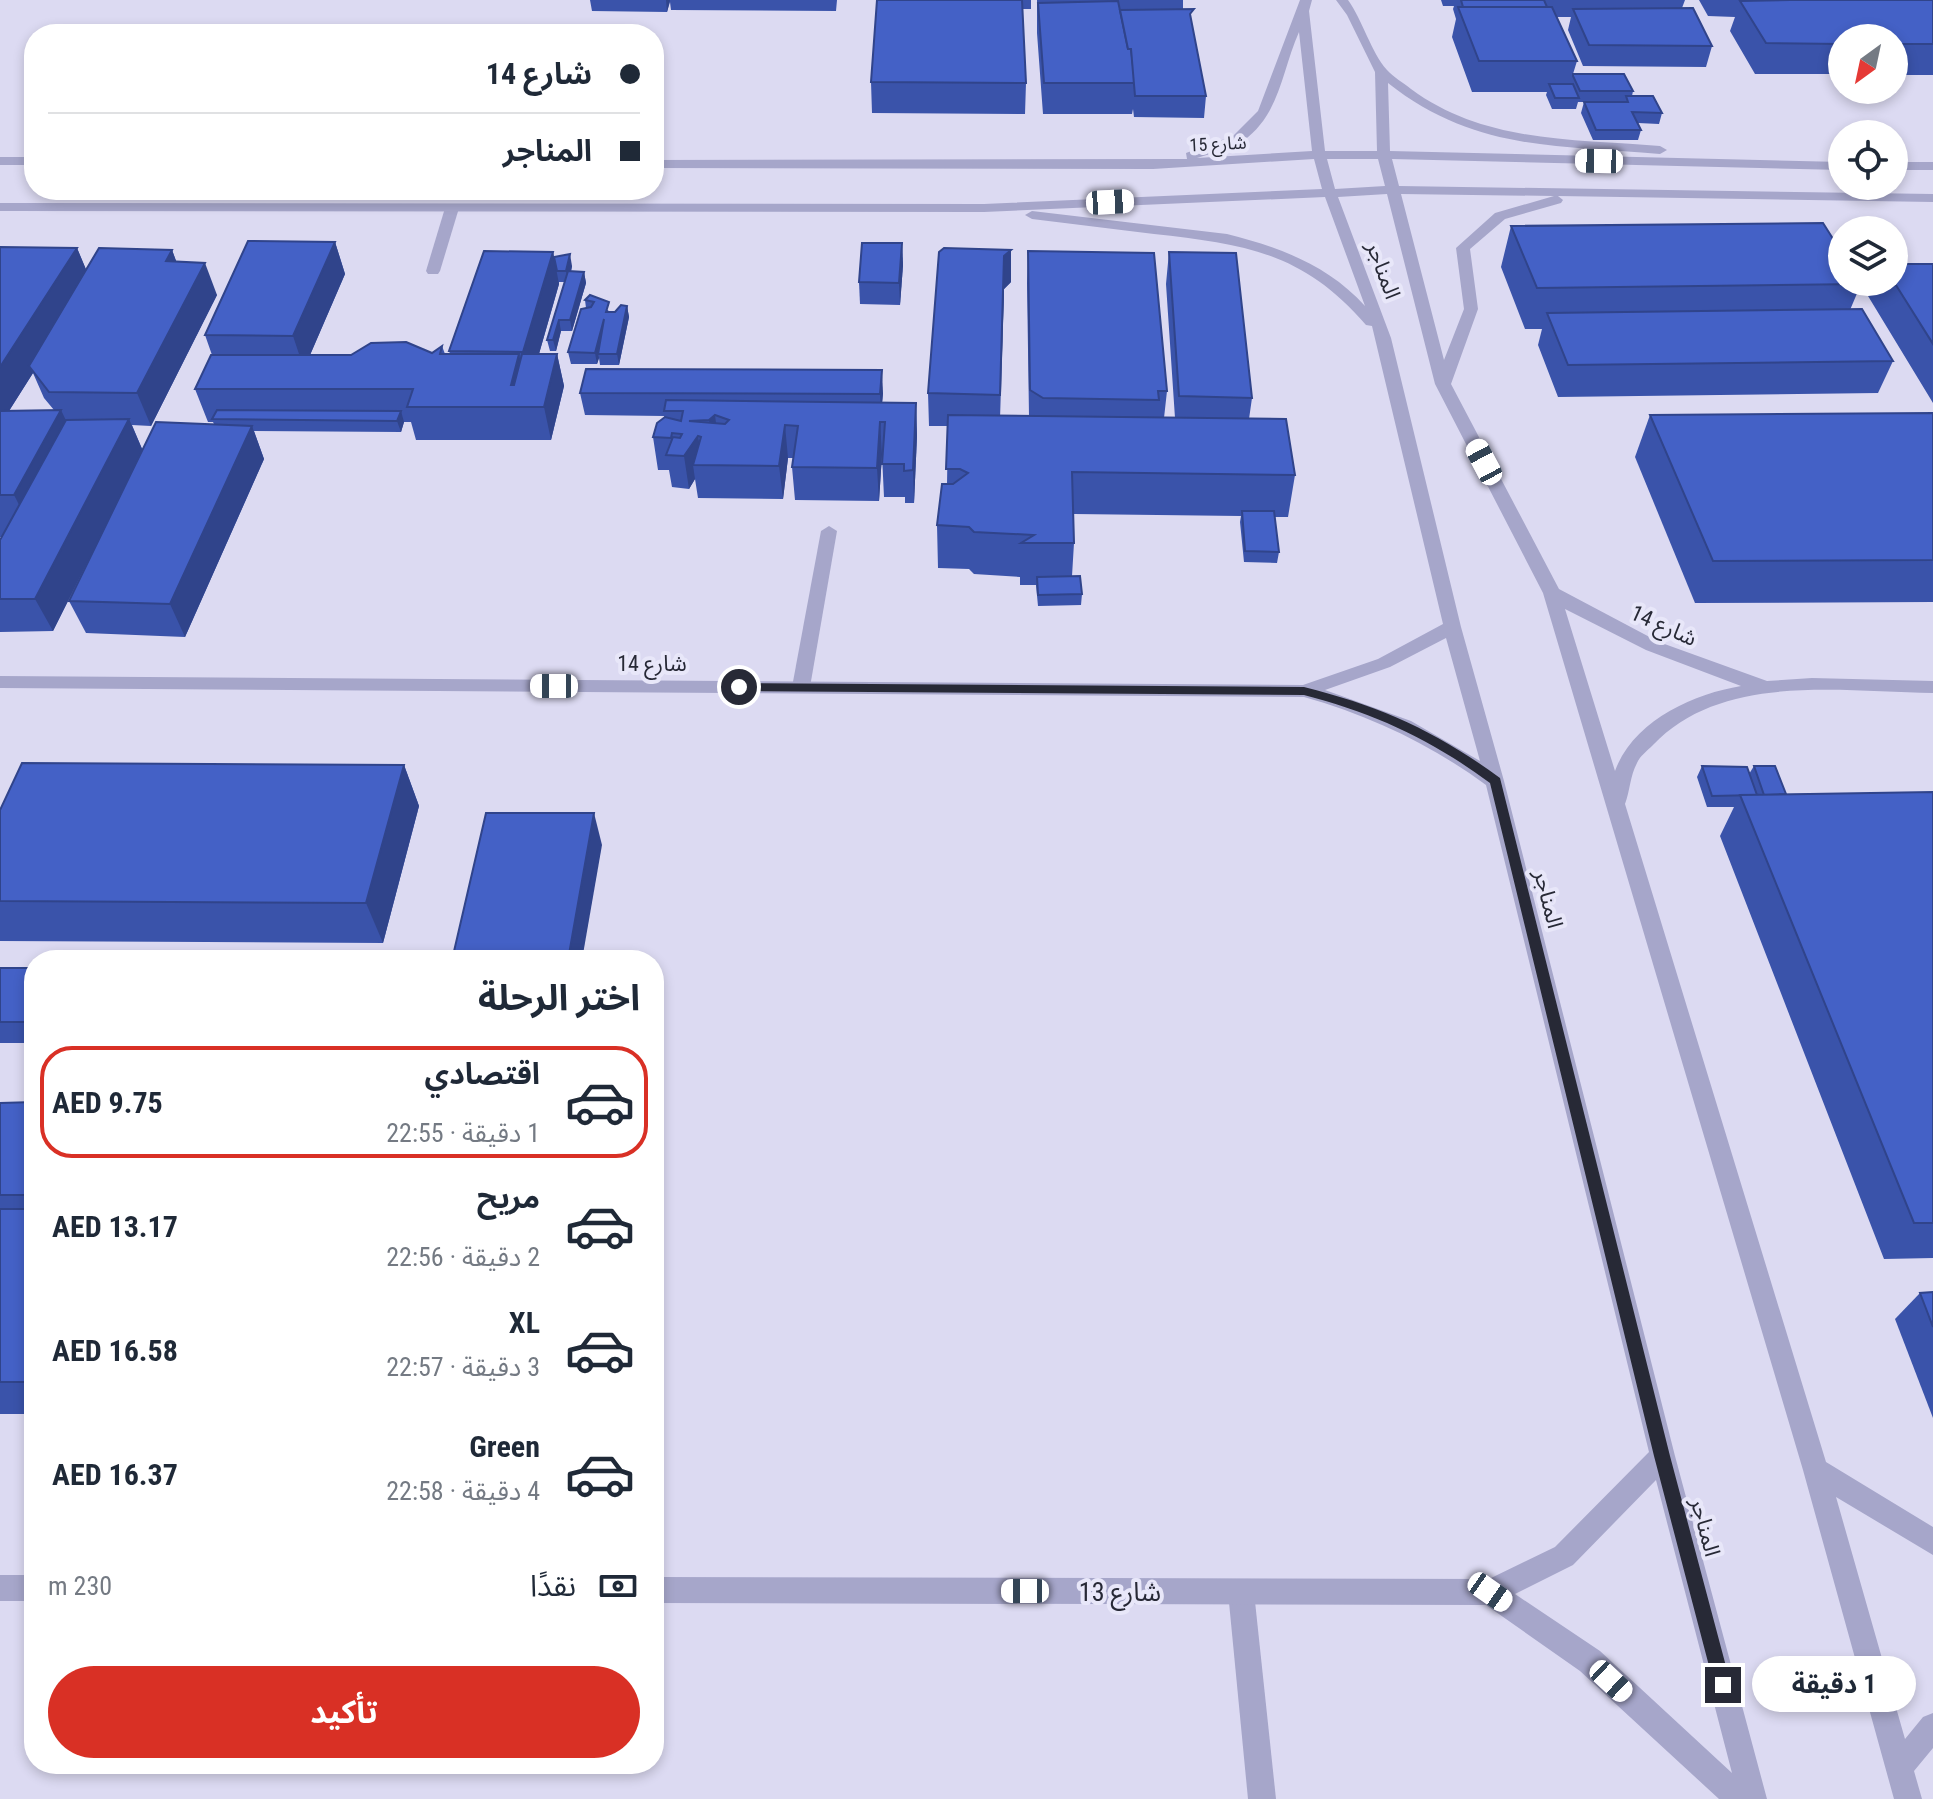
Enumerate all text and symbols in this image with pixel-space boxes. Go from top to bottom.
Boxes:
north arrow [1828,24,1908,104]
map controls [1828,24,1908,296]
text: شارع 14 [486,56,592,91]
button: locate [1828,120,1908,200]
street label: شارع 15 [1189,132,1247,159]
text: المناجر [503,133,592,168]
car [1575,149,1623,173]
car [1085,189,1135,215]
button: layers [1828,216,1908,296]
street label: المناجر [1361,237,1405,302]
car [1462,435,1506,489]
street label: شارع 14 [1625,600,1701,655]
street label: شارع 14 [617,651,687,680]
route start [721,669,757,705]
car [530,674,578,698]
street label: المناجر [1529,866,1568,931]
text: اختر الرحلة [478,977,640,1019]
text: اقتصادي [425,1056,540,1091]
icon: car [564,1066,636,1138]
text: AED 9.75 [52,1085,163,1120]
text: 1 دقيقة · 22:55 [386,1118,540,1148]
text: مريح [477,1180,540,1215]
icon: car [564,1190,636,1262]
text: AED 13.17 [52,1209,178,1244]
text: 2 دقيقة · 22:56 [386,1242,540,1272]
text: XL [509,1305,540,1340]
icon: car [564,1314,636,1386]
text: AED 16.58 [52,1333,178,1368]
text: 3 دقيقة · 22:57 [386,1352,540,1382]
text: Green [469,1429,540,1464]
icon: car [564,1438,636,1510]
text: AED 16.37 [52,1457,178,1492]
text: 4 دقيقة · 22:58 [386,1476,540,1506]
street label: المناجر [1686,1494,1725,1559]
icon: cash [596,1564,640,1608]
text: نقدًا [530,1568,576,1603]
car [1463,1568,1517,1616]
text: 230 m [48,1571,112,1601]
street label: شارع 13 [1079,1577,1161,1611]
car [1001,1579,1049,1603]
car [1585,1656,1637,1706]
callout: 1 دقيقة [1751,1657,1915,1713]
button: تأكيد [48,1666,640,1758]
route end [1705,1667,1741,1703]
text: 1 دقيقة [1792,1669,1876,1699]

